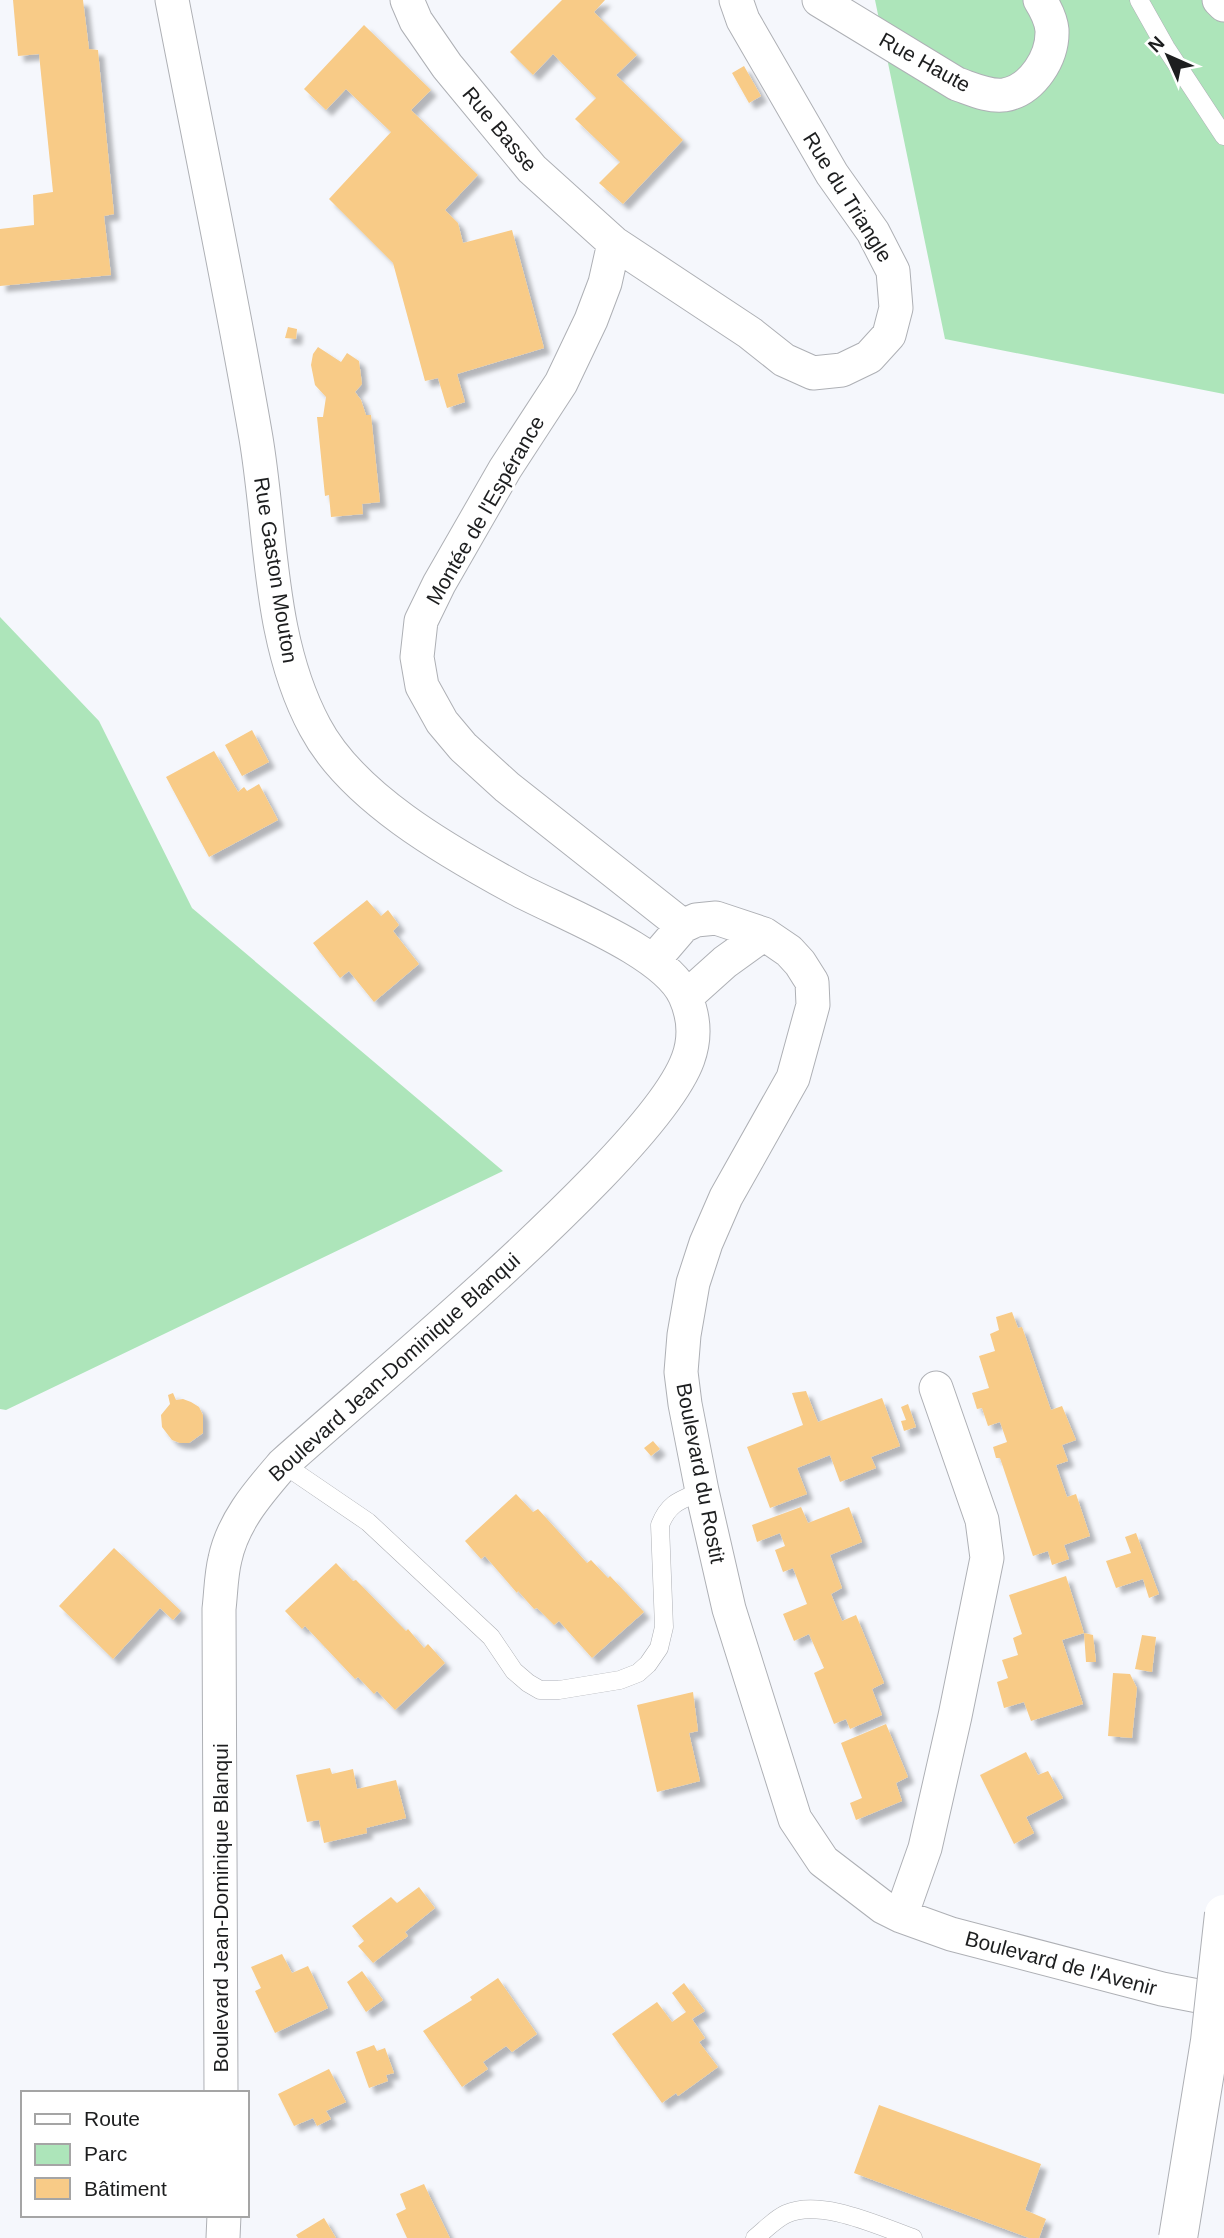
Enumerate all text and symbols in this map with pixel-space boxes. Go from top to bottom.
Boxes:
north arrow [1133,21,1203,91]
street label: Rue Haute [876,28,974,96]
text: N [1144,32,1169,57]
street label: Rue Basse [458,82,542,176]
street label: Rue du Triangle [799,128,897,266]
street label: Montée de l'Espérance [422,412,548,608]
street label: Rue Gaston Mouton [250,475,302,665]
street label: Boulevard Jean-Dominique Blanqui [264,1248,524,1486]
street label: Boulevard du Rostit [672,1381,730,1565]
street label: Boulevard Jean-Dominique Blanqui [209,1743,232,2073]
street label: Boulevard de l'Avenir [963,1926,1159,2000]
legend [21,2091,248,2217]
text: Route [84,2107,140,2130]
text: Parc [84,2142,127,2165]
text: Bâtiment [84,2177,167,2200]

